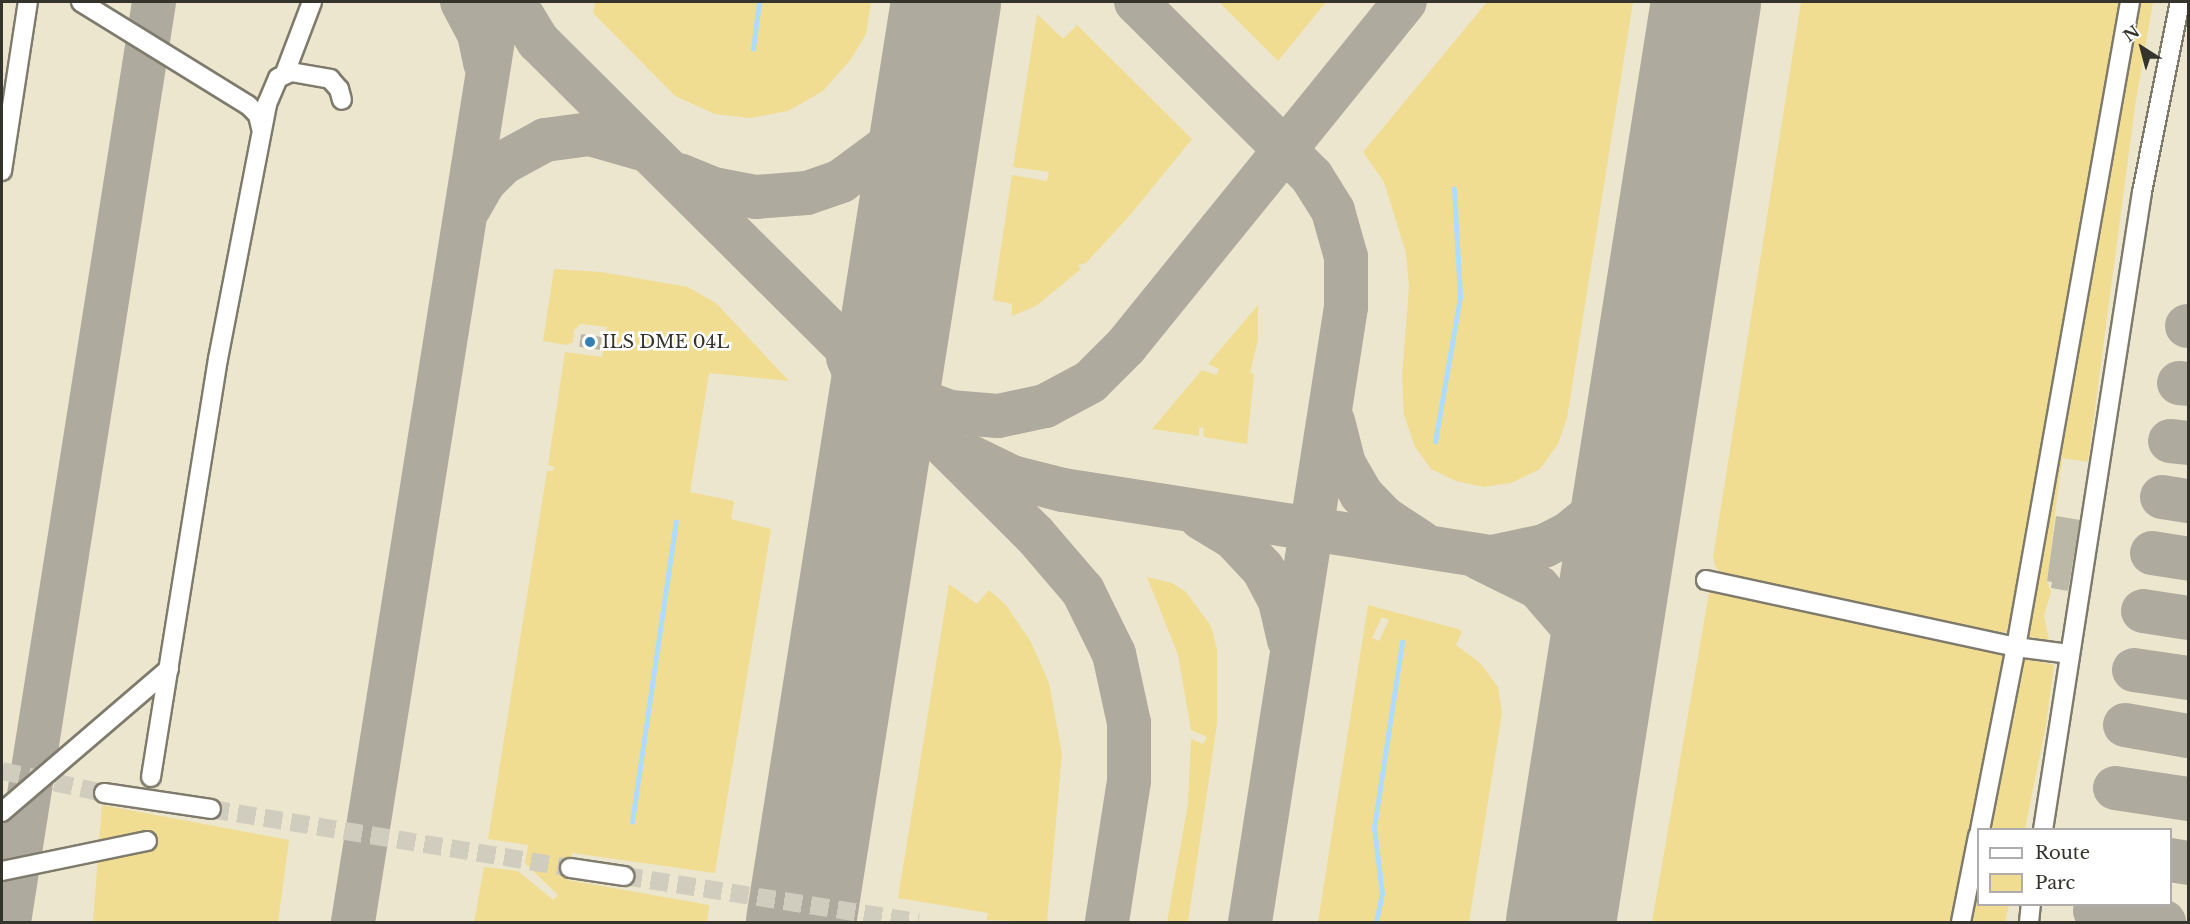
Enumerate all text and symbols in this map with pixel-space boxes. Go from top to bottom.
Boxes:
north arrow [2112,18,2172,78]
text: N [2119,21,2143,46]
place label: ILS DME 04L [602,331,729,353]
marker: ILS DME 04L [583,335,597,349]
legend [1977,828,2172,906]
text: Route [2035,842,2090,864]
text: Parc [2035,872,2075,894]

